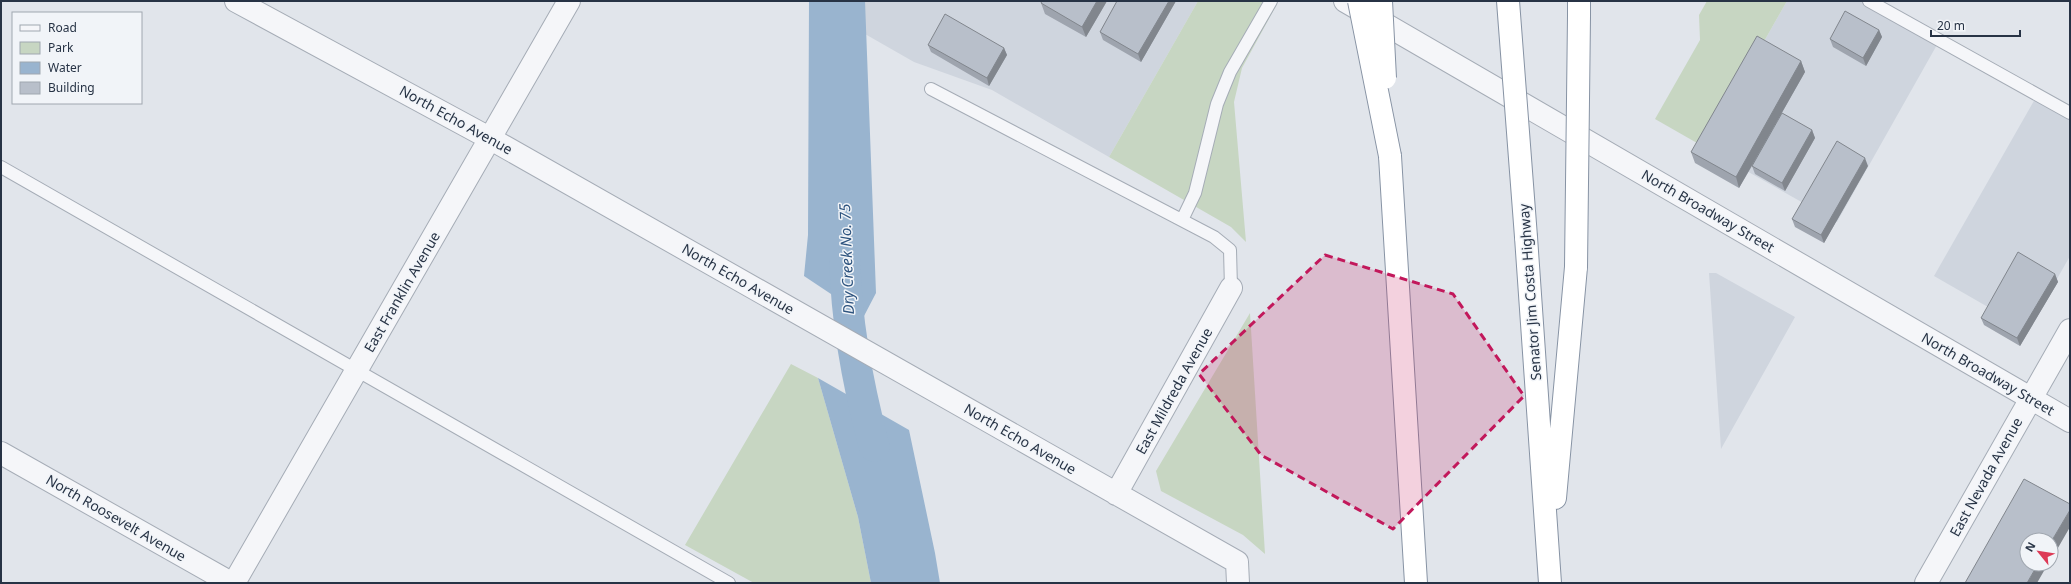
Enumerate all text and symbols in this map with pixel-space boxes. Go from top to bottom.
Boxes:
legend [12,12,142,104]
scale bar [1931,12,2020,38]
text: 20 m [1937,17,1965,34]
text: Road [48,19,77,36]
text: Park [48,39,74,56]
text: Water [48,59,82,76]
text: Building [48,79,95,96]
street label: North Echo Avenue [396,81,516,159]
street label: North Broadway Street [1638,165,1778,256]
street label: Senator Jim Costa Highway [1514,202,1545,381]
water label: Dry Creek No. 75 [834,203,858,315]
street label: East Franklin Avenue [359,228,444,356]
street label: North Echo Avenue [679,239,798,319]
street label: East Mildreda Avenue [1131,324,1216,458]
street label: North Broadway Street [1918,328,2058,419]
street label: North Echo Avenue [961,399,1080,479]
street label: East Nevada Avenue [1945,414,2026,540]
street label: North Roosevelt Avenue [43,470,190,566]
north arrow [2019,532,2059,572]
text: N [2021,539,2039,554]

